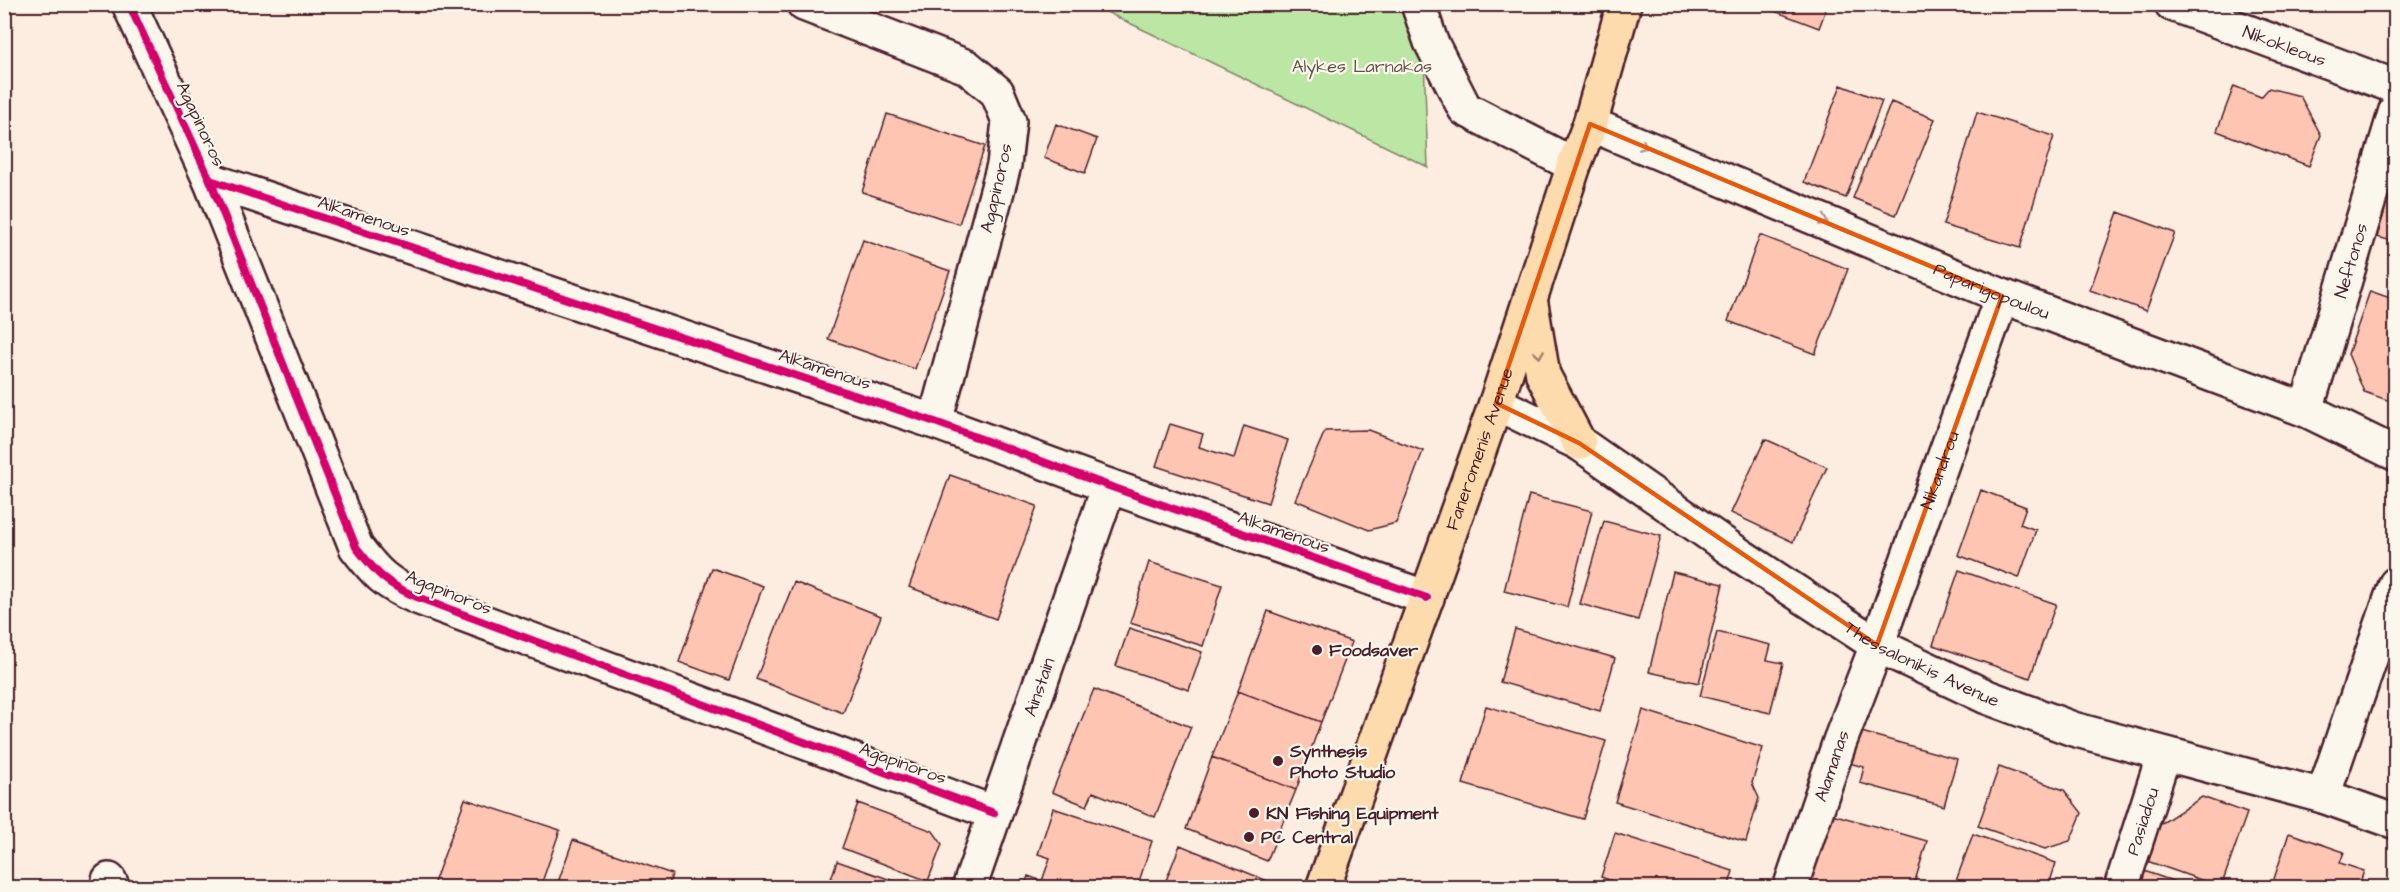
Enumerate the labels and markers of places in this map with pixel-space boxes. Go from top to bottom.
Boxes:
place label: Foodsaver [1329,638,1418,663]
marker: Foodsaver [1310,643,1324,657]
place label: Synthesis Photo Studio [1289,739,1396,785]
marker: Synthesis Photo Studio [1271,754,1285,768]
place label: KN Fishing Equipment [1266,801,1439,827]
marker: KN Fishing Equipment [1247,806,1261,820]
place label: PC Central [1261,825,1353,850]
marker: PC Central [1242,830,1256,844]

